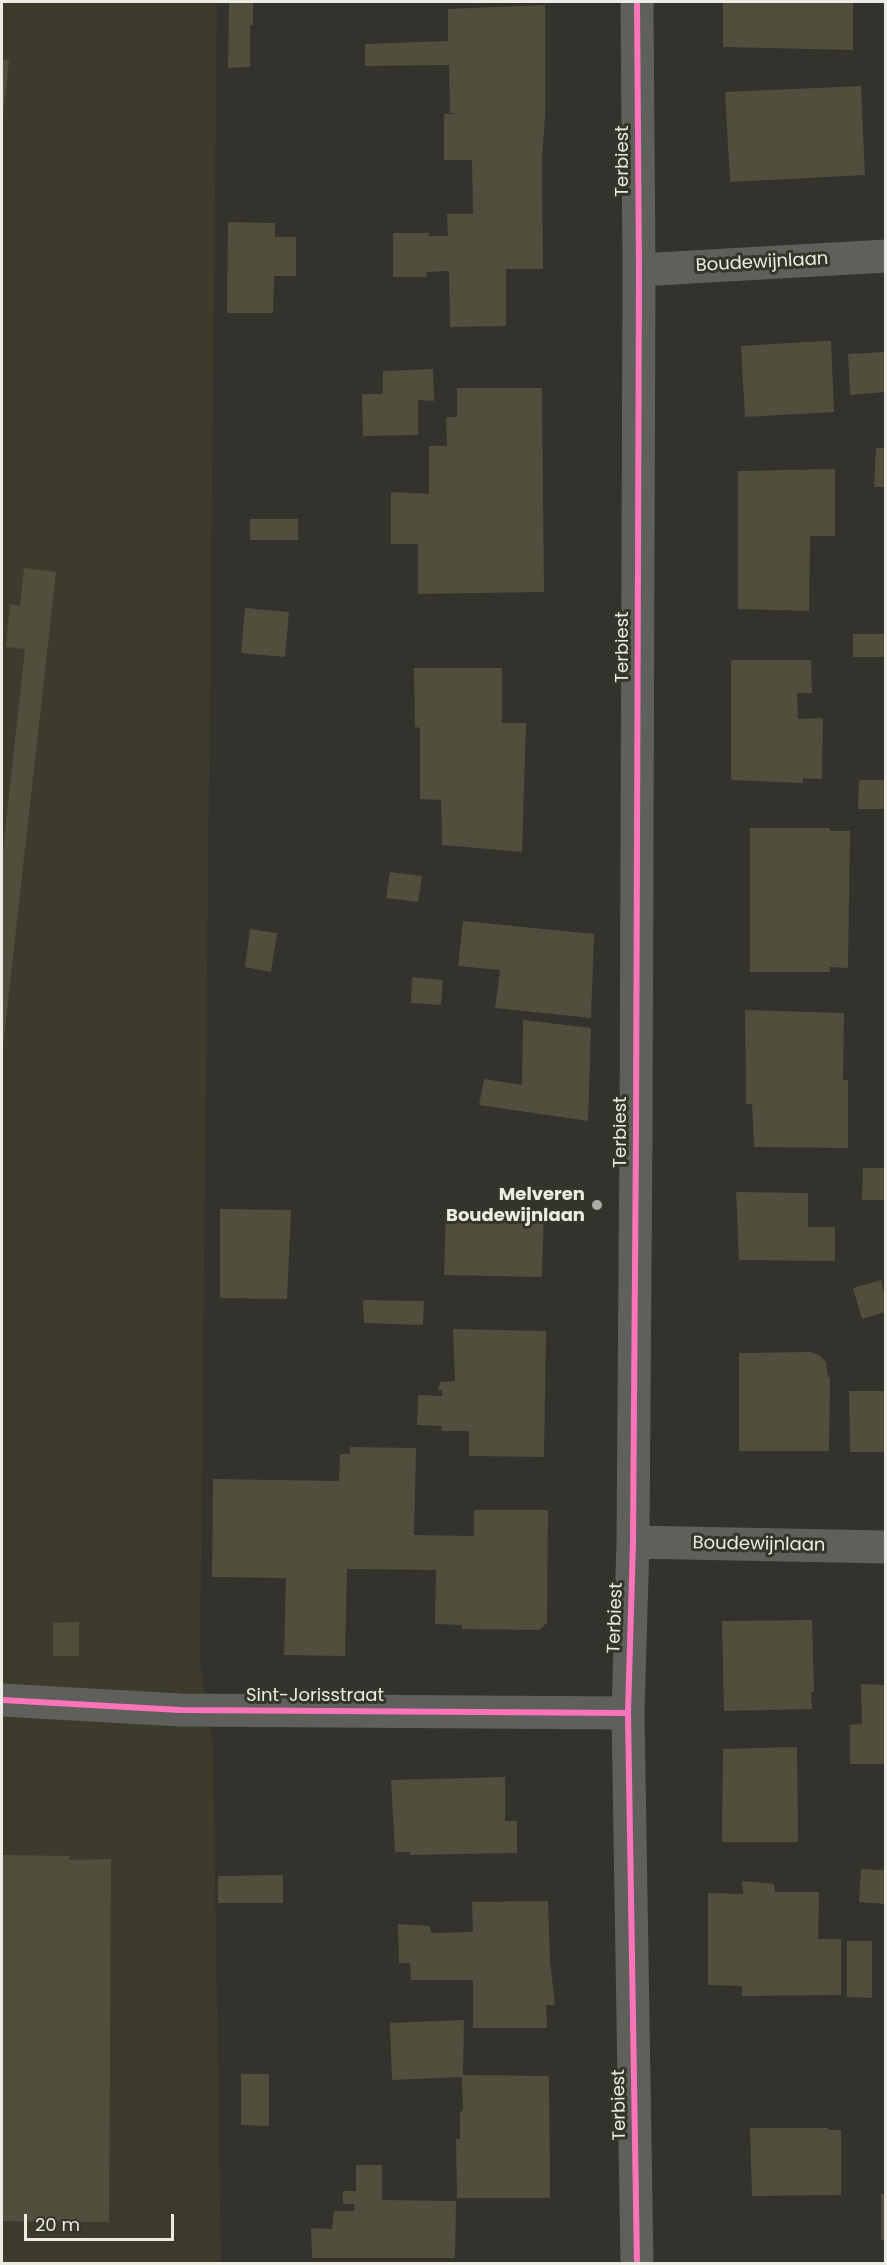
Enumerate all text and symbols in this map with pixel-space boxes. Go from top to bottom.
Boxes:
street label: Terbiest [612,125,634,197]
street label: Boudewijnlaan [695,249,829,277]
street label: Terbiest [612,611,634,683]
street label: Terbiest [610,1096,632,1168]
place label: Melveren Boudewijnlaan [446,1184,585,1226]
marker: Melveren Boudewijnlaan [590,1198,604,1212]
street label: Boudewijnlaan [692,1533,826,1557]
street label: Terbiest [604,1582,628,1654]
street label: Sint-Jorisstraat [246,1685,384,1707]
street label: Terbiest [609,2069,631,2141]
scale bar [27,2202,177,2240]
text: 20 m [35,2212,80,2237]

